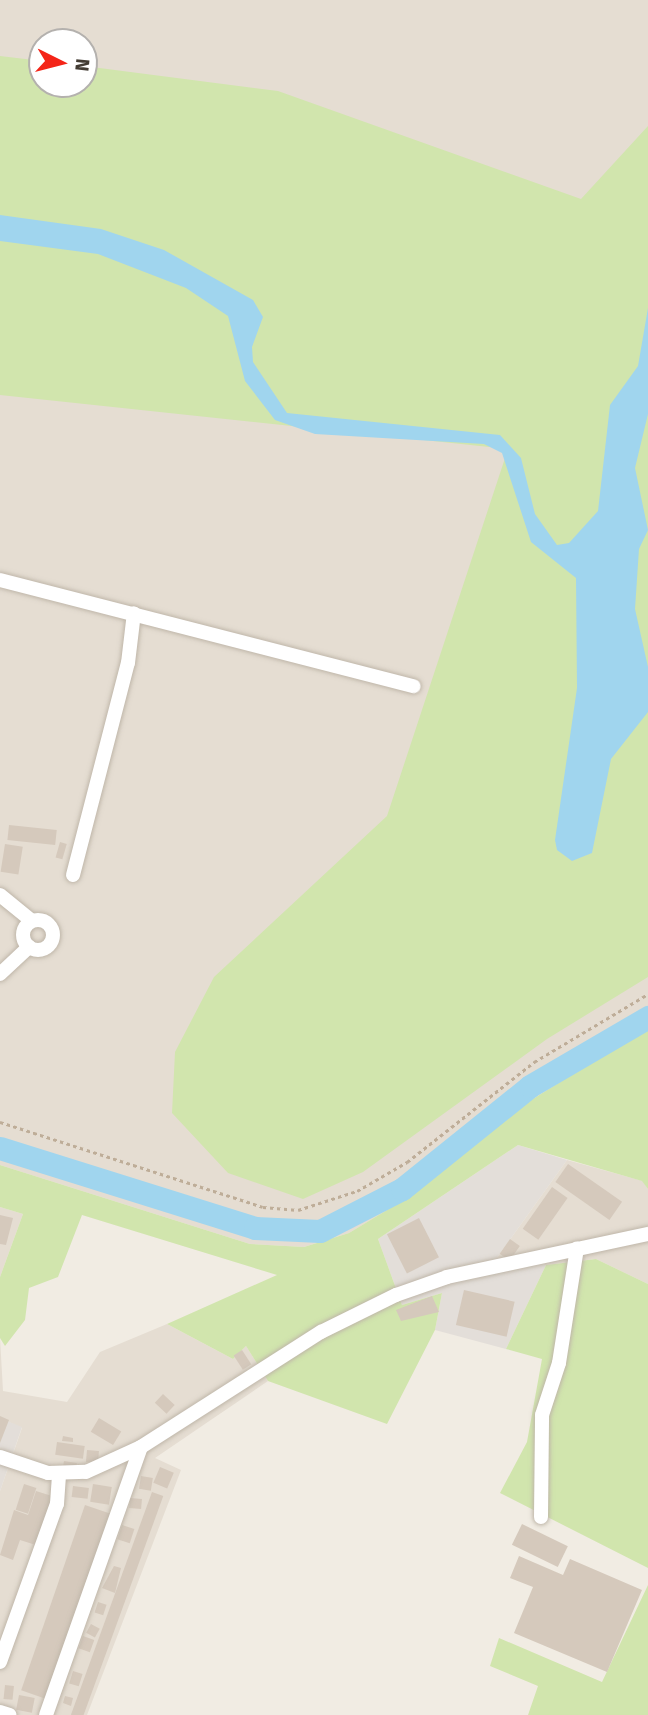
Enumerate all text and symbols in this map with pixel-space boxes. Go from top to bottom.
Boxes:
north arrow [28,28,98,98]
text: N [70,58,94,73]

